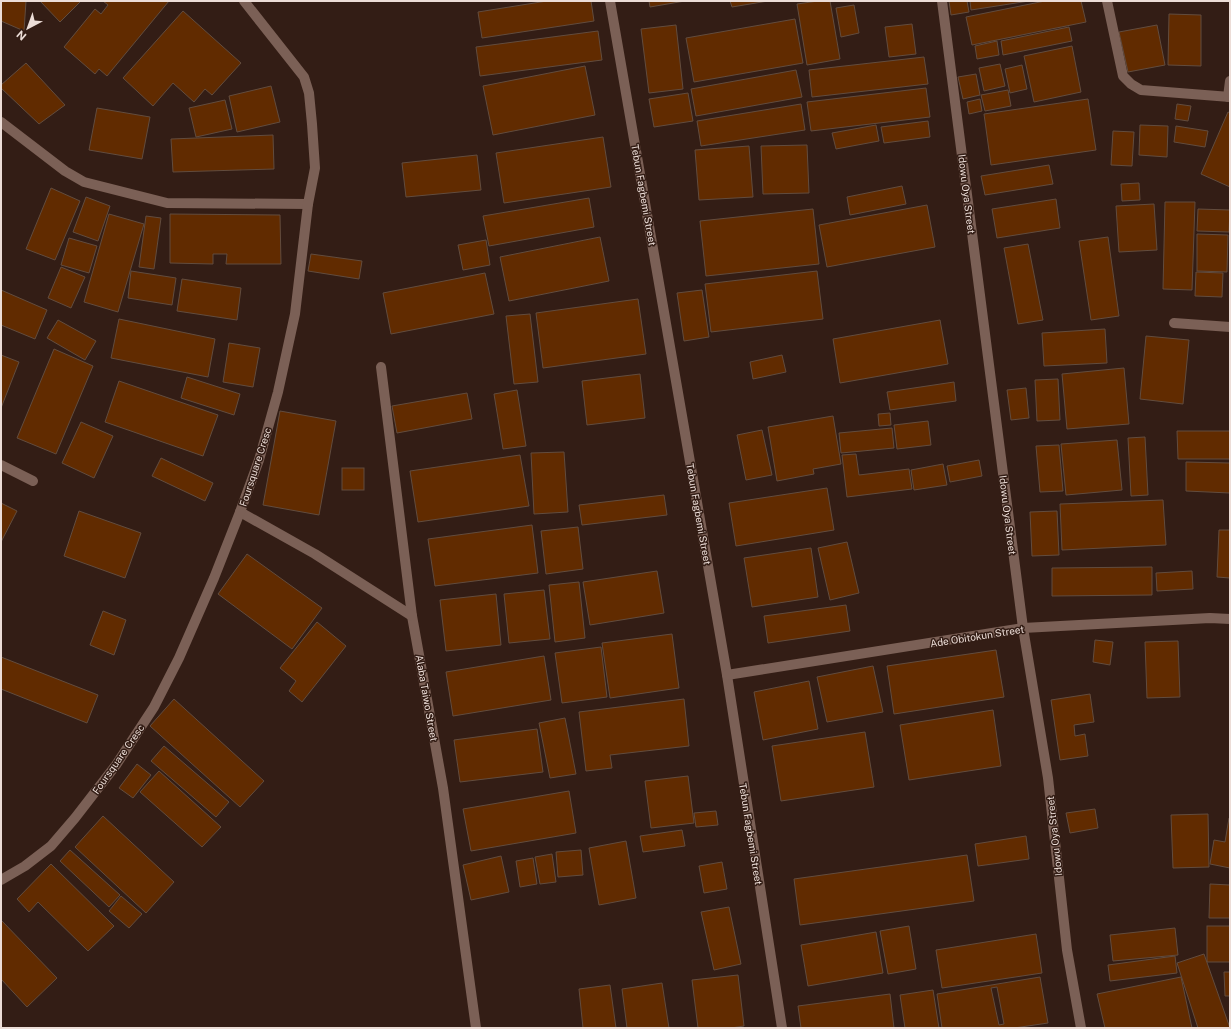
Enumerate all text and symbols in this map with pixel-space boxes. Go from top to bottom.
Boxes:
north arrow [8,8,48,48]
text: N [14,28,29,43]
street label: Tebun Fagbemi Street [629,143,659,247]
street label: Idowu Oya Street [956,154,978,235]
street label: Foursquare Cresc [237,426,273,508]
street label: Tebun Fagbemi Street [684,462,714,566]
street label: Idowu Oya Street [997,475,1019,556]
street label: Ade Obitokun Street [929,623,1025,649]
street label: Alaba Taiwo Street [413,654,441,742]
street label: Foursquare Cresc [90,722,146,796]
street label: Tebun Fagbemi Street [737,782,765,886]
street label: Idowu Oya Street [1044,795,1064,876]

